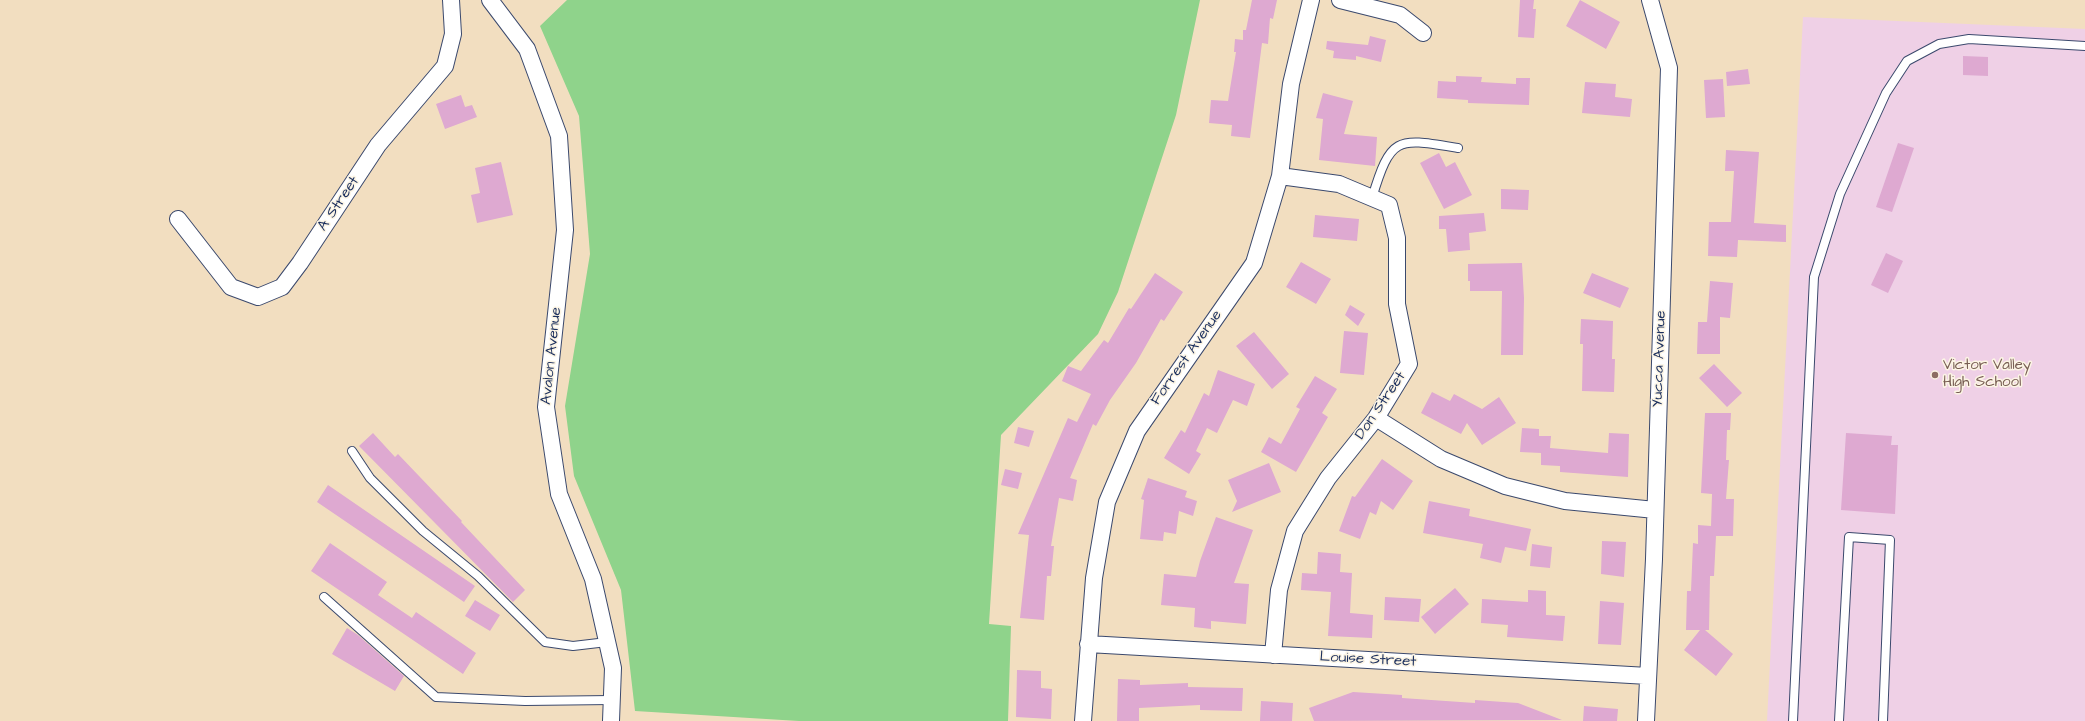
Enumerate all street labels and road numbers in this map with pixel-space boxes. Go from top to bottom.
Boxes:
street label: A Street [314,173,364,235]
street label: Avalon Avenue [538,306,566,406]
street label: Forrest Avenue [1148,307,1226,409]
street label: Yucca Avenue [1649,310,1671,408]
street label: Don Street [1352,369,1410,443]
street label: Louise Street [1319,648,1417,672]

